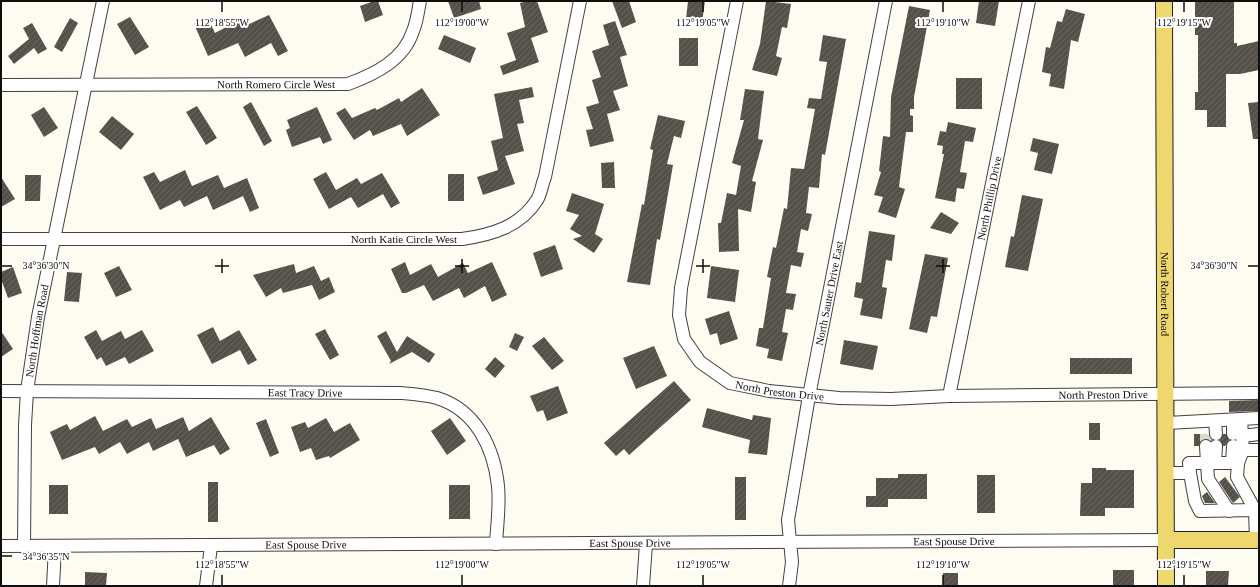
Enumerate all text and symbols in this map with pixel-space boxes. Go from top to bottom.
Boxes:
text: 112°18'55"W [195,17,250,28]
text: 112°19'00"W [435,17,490,28]
text: 112°19'05"W [676,17,731,28]
text: 112°19'10"W [916,17,971,28]
text: 112°19'15"W [1157,17,1212,28]
street label: North Romero Circle West [217,78,335,90]
street label: North Phillip Drive [975,155,1003,241]
street label: North Katie Circle West [351,233,457,245]
street label: North Sauter Drive East [813,240,845,346]
street label: North Robert Road [1159,252,1171,337]
text: 34°36'30"N [22,260,70,271]
text: 34°36'30"N [1190,260,1238,271]
street label: North Hoffman Road [23,283,51,378]
street label: North Preston Drive [734,378,825,402]
street label: East Tracy Drive [268,386,342,399]
street label: North Preston Drive [1058,388,1148,401]
street label: East Spouse Drive [913,535,995,547]
street label: East Spouse Drive [589,537,671,549]
street label: East Spouse Drive [265,538,347,551]
text: 34°36'35"N [22,551,70,562]
text: 112°18'55"W [195,559,250,570]
text: 112°19'00"W [435,559,490,570]
text: 112°19'05"W [676,559,731,570]
text: 112°19'10"W [916,559,971,570]
text: 112°19'15"W [1157,559,1212,570]

